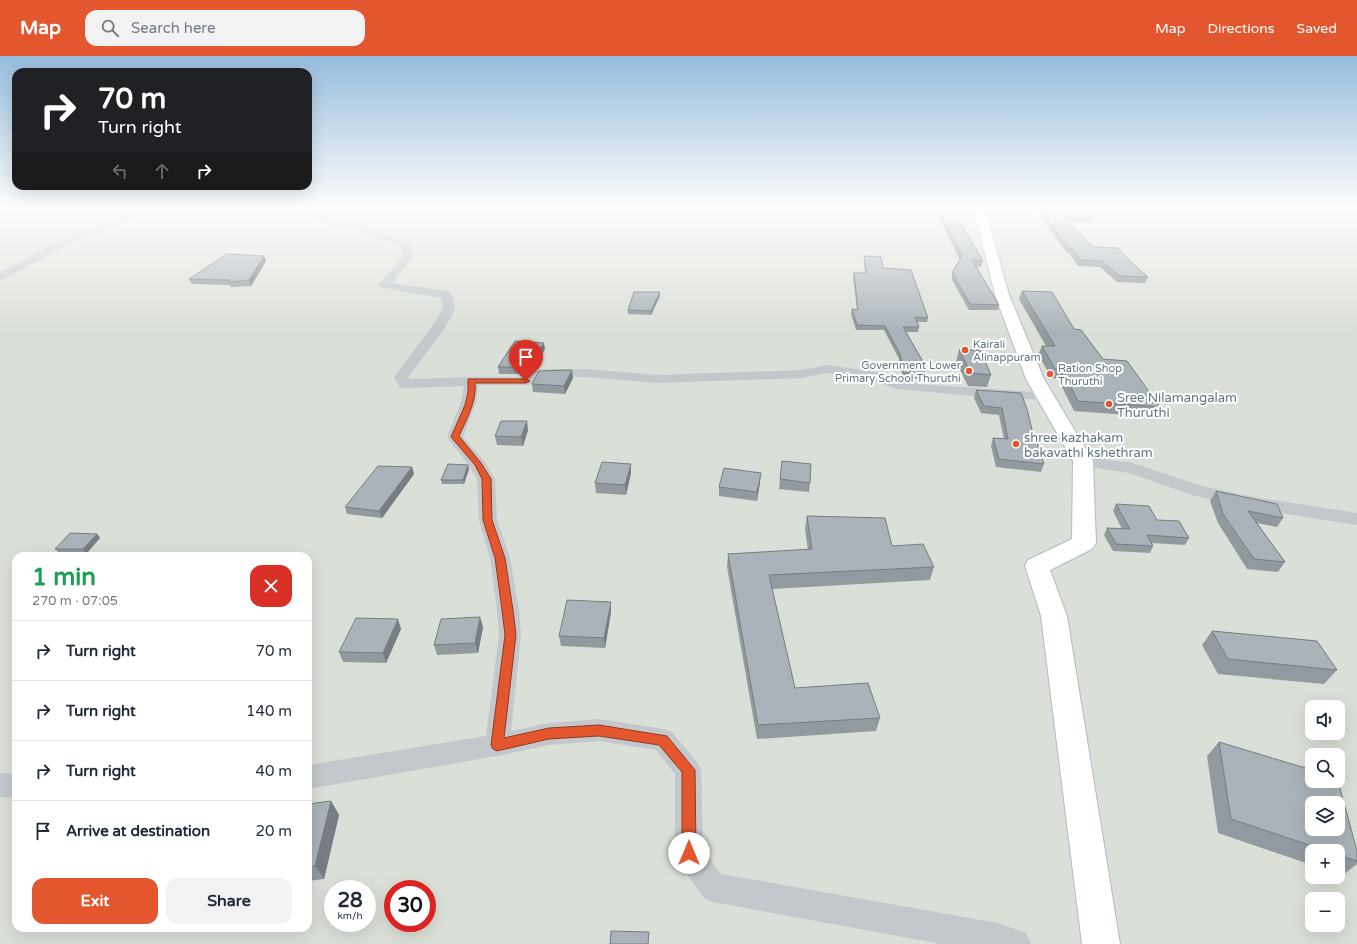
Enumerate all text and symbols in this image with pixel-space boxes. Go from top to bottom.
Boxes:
search box [85,10,365,46]
text: Map [20,17,61,39]
icon: search [99,17,121,39]
text: Search here [131,19,215,37]
text: Map [1155,20,1186,37]
text: Directions [1208,20,1275,37]
text: Saved [1297,20,1337,37]
text: 70 m [98,82,166,116]
icon: right [32,84,84,136]
text: Turn right [98,116,182,138]
icon: left [109,160,131,182]
icon: ahead [151,160,173,182]
icon: right [193,160,215,182]
place label: Kairali Alinappuram [973,338,1041,364]
pin [509,340,543,381]
marker: Kairali Alinappuram [960,345,970,355]
icon: arrive [515,346,537,368]
place label: Government Lower Primary School Thuruthi [835,359,962,385]
place label: Ration Shop Thuruthi [1058,362,1122,388]
marker: Government Lower Primary School Thuruthi [964,366,974,376]
marker: Ration Shop Thuruthi [1045,369,1055,379]
place label: Sree Nilamangalam Thuruthi [1117,390,1237,421]
marker: Sree Nilamangalam Thuruthi [1104,399,1114,409]
place label: shree kazhakam bakavathi kshethram [1024,430,1153,461]
marker: shree kazhakam bakavathi kshethram [1011,439,1021,449]
text: 1 min [32,563,96,592]
button: close [250,565,292,607]
text: 270 m · 07:05 [32,593,118,609]
icon: right [32,640,54,662]
text: Turn right [66,642,136,660]
text: 70 m [255,642,292,660]
icon: right [32,700,54,722]
map controls [1305,700,1345,932]
button: sound [1305,700,1345,740]
text: Turn right [66,702,136,720]
text: 140 m [246,702,292,720]
button: search [1305,748,1345,788]
icon: right [32,760,54,782]
text: Turn right [66,762,136,780]
text: 40 m [255,762,292,780]
button: layers [1305,796,1345,836]
icon: arrive [32,820,54,842]
text: Arrive at destination [66,822,210,840]
text: 20 m [255,822,292,840]
position arrow [668,832,710,874]
button: + [1305,844,1345,884]
button: Exit [32,878,158,924]
button: Share [166,878,292,924]
speed limit sign: 30 [384,880,436,932]
text: 28 [337,889,363,913]
button: − [1305,892,1345,932]
text: km/h [337,910,363,922]

